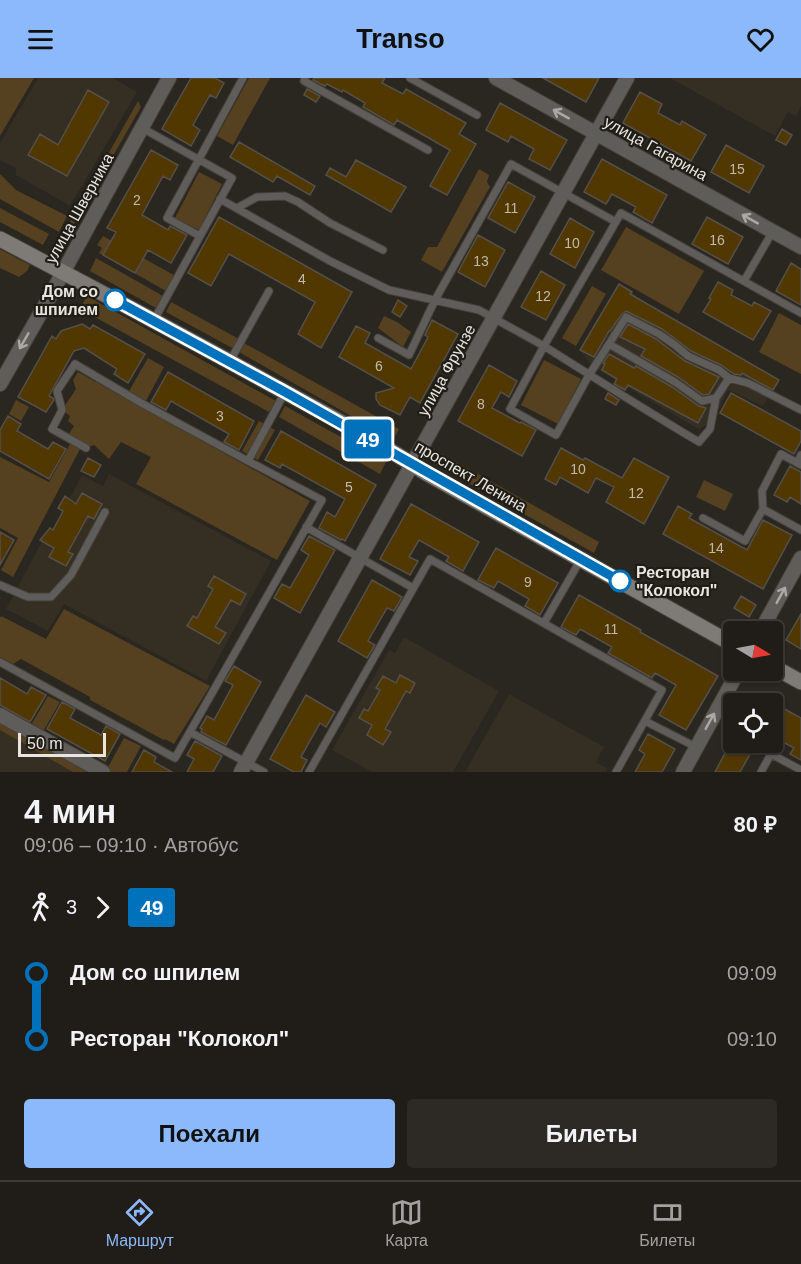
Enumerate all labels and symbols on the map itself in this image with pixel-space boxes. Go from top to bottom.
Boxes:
one-way arrow [553,108,570,120]
street label: улица Гагарина [601,113,710,184]
street label: улица Шверника [42,150,117,266]
house number: 15 [729,161,745,177]
house number: 2 [133,192,141,208]
house number: 11 [504,200,518,216]
one-way arrow [742,212,759,224]
house number: 16 [709,232,725,248]
house number: 10 [564,235,580,251]
house number: 13 [473,253,489,269]
house number: 4 [298,271,306,287]
place label: Дом со шпилем [35,283,98,318]
house number: 12 [535,288,551,304]
marker: Дом со шпилем [104,289,126,311]
street label: улица Фрунзе [414,321,479,419]
one-way arrow [18,333,30,350]
house number: 6 [375,358,383,374]
house number: 8 [477,396,485,412]
house number: 3 [216,408,224,424]
line badge: 49 [341,420,395,458]
street label: проспект Ленина [412,438,530,515]
house number: 10 [570,461,586,477]
house number: 5 [345,479,353,495]
house number: 12 [628,485,644,501]
house number: 14 [708,540,724,556]
place label: Ресторан "Колокол" [636,564,717,599]
marker: Ресторан "Колокол" [609,570,631,592]
house number: 9 [524,574,532,590]
one-way arrow [775,587,787,604]
house number: 11 [604,621,618,637]
north arrow [723,621,783,681]
one-way arrow [705,713,717,730]
scale bar [18,730,106,758]

